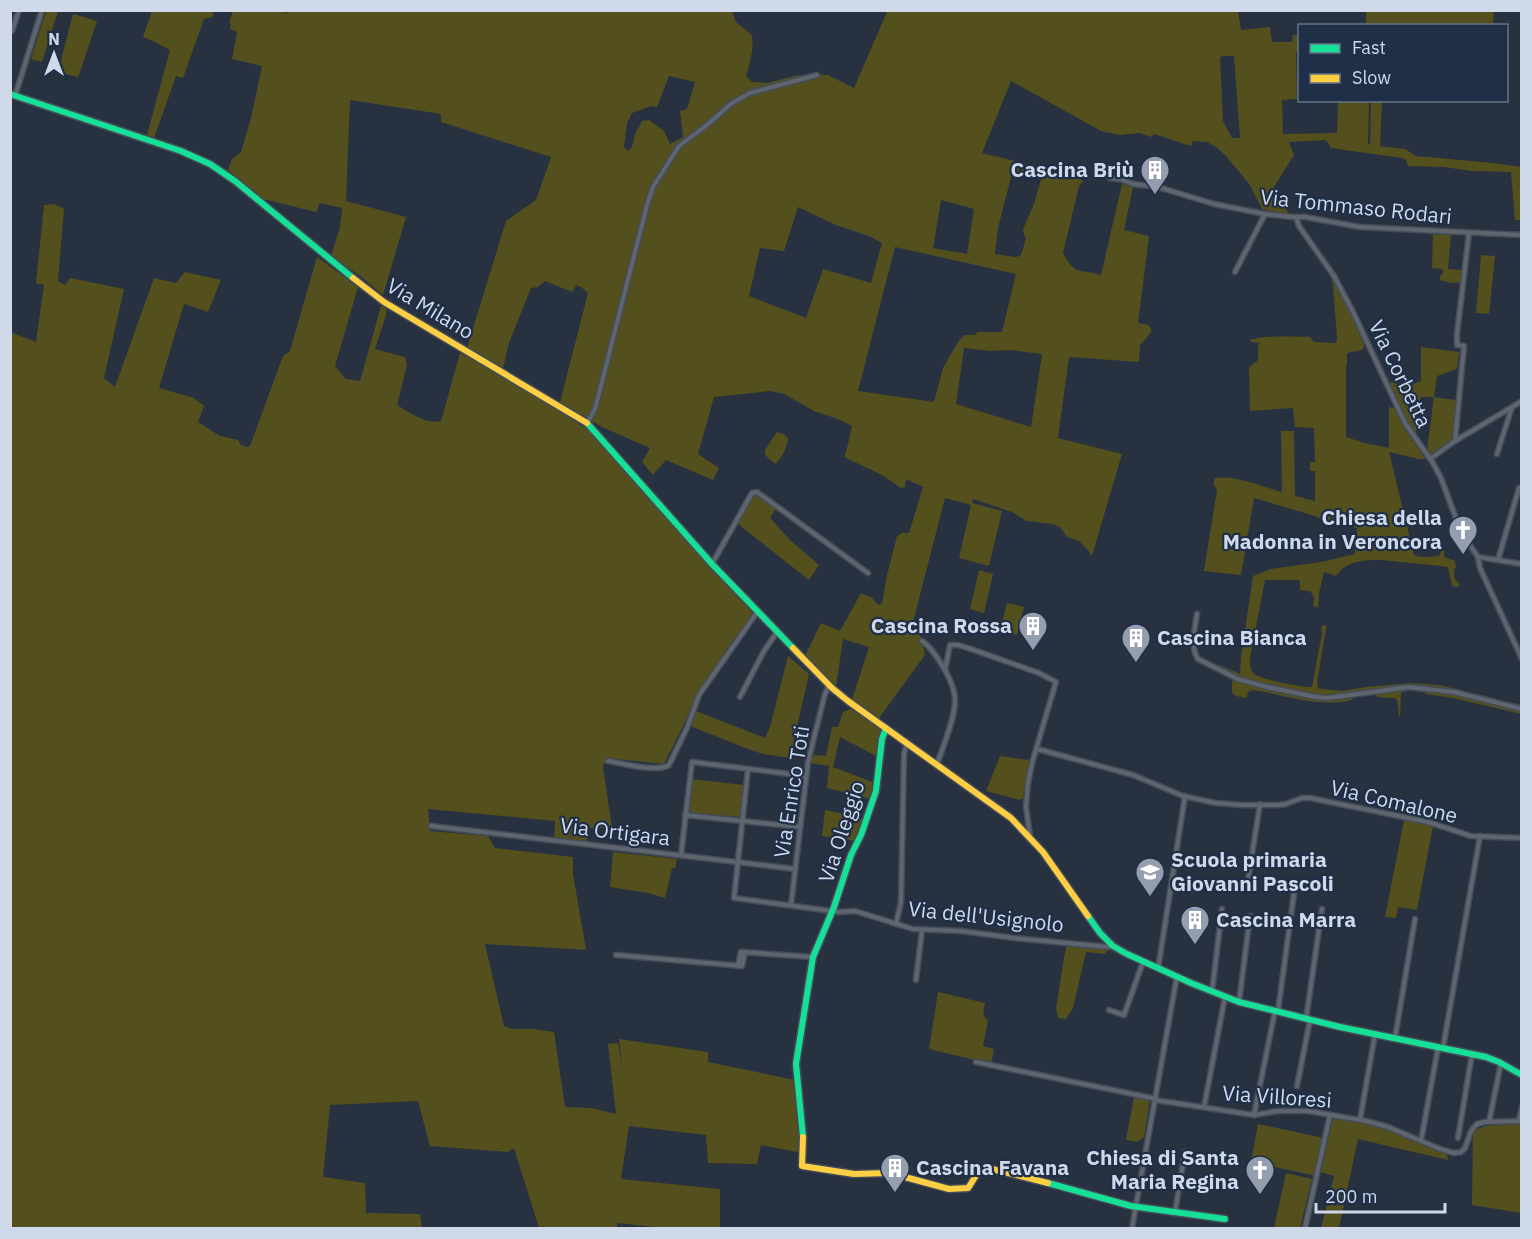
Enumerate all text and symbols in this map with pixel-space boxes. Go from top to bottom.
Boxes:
north arrow [24,24,84,84]
legend [1298,24,1508,102]
text: N [48,29,60,49]
text: Fast [1352,36,1386,59]
text: Slow [1352,66,1391,89]
building icon: Cascina Briù [1139,154,1171,196]
place label: Cascina Briù [1010,155,1134,183]
street label: Via Tommaso Rodari [1259,182,1453,230]
street label: Via Milano [382,271,479,345]
street label: Via Corbetta [1363,315,1439,432]
place label: Chiesa della Madonna in Veroncora [1223,503,1442,555]
church icon: Chiesa della Madonna in Veroncora [1447,514,1479,556]
building icon: Cascina Rossa [1017,610,1049,652]
place label: Cascina Rossa [871,611,1012,639]
building icon: Cascina Bianca [1120,622,1152,664]
place label: Cascina Bianca [1157,623,1307,651]
street label: Via Enrico Toti [767,724,815,860]
street label: Via Comalone [1328,773,1460,829]
street label: Via Oleggio [811,777,871,886]
street label: Via Ortigara [559,810,672,852]
place label: Scuola primaria Giovanni Pascoli [1171,845,1334,897]
school or university icon: Scuola primaria Giovanni Pascoli [1134,856,1166,898]
street label: Via dell'Usignolo [907,894,1065,938]
building icon: Cascina Marra [1179,904,1211,946]
place label: Cascina Marra [1216,905,1356,933]
street label: Via Villoresi [1221,1078,1333,1114]
place label: Chiesa di Santa Maria Regina [1086,1143,1239,1195]
building icon: Cascina Favana [879,1152,911,1194]
place label: Cascina Favana [916,1153,1069,1181]
church icon: Chiesa di Santa Maria Regina [1244,1154,1276,1196]
scale bar [1316,1176,1445,1214]
text: 200 m [1325,1185,1377,1208]

